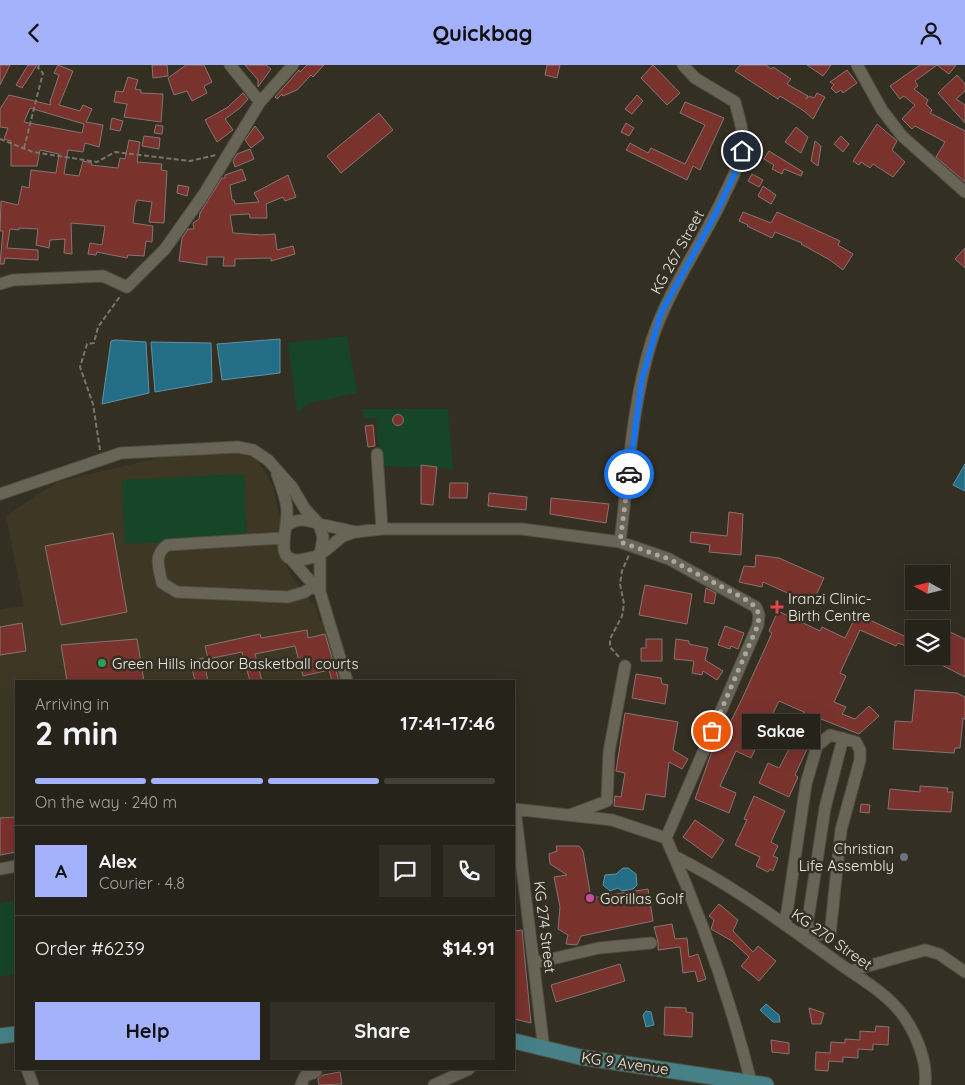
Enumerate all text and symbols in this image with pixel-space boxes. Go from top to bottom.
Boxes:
icon: back [20,19,48,47]
text: Quickbag [432,19,533,47]
icon: person [917,19,945,47]
pin [721,130,763,172]
icon: home [728,137,756,165]
street label: KG 267 Street [646,207,708,297]
courier [604,449,654,499]
icon: car [615,460,643,488]
north arrow [905,565,950,610]
map controls [905,565,950,665]
place label: Iranzi Clinic- Birth Centre [788,589,872,625]
marker: Iranzi Clinic- Birth Centre [770,600,784,614]
button: layers [905,620,950,665]
place label: Green Hills indoor Basketball courts [112,654,358,673]
marker: Green Hills indoor Basketball courts [96,657,108,669]
text: Arriving in [35,694,109,714]
pin [691,710,733,752]
text: 17:41–17:46 [400,711,495,735]
text: 2 min [35,713,118,753]
callout: Sakae [742,713,820,749]
icon: bag [698,717,726,745]
text: Sakae [757,721,805,741]
text: On the way · 240 m [35,792,177,812]
place label: Christian Life Assembly [799,839,894,875]
button: chat [379,845,431,897]
button: phone [443,845,495,897]
text: Alex [99,849,137,873]
marker: Christian Life Assembly [898,851,910,863]
text: A [55,859,67,883]
text: Courier · 4.8 [99,873,185,893]
street label: KG 274 Street [530,880,560,974]
place label: Gorillas Golf [600,889,685,908]
marker: Gorillas Golf [584,892,596,904]
street label: KG 270 Street [788,904,876,974]
text: Order #6239 [35,936,145,960]
text: $14.91 [442,936,495,960]
button: Help [35,1002,260,1060]
button: Share [270,1002,495,1060]
street label: KG 9 Avenue [580,1047,670,1079]

